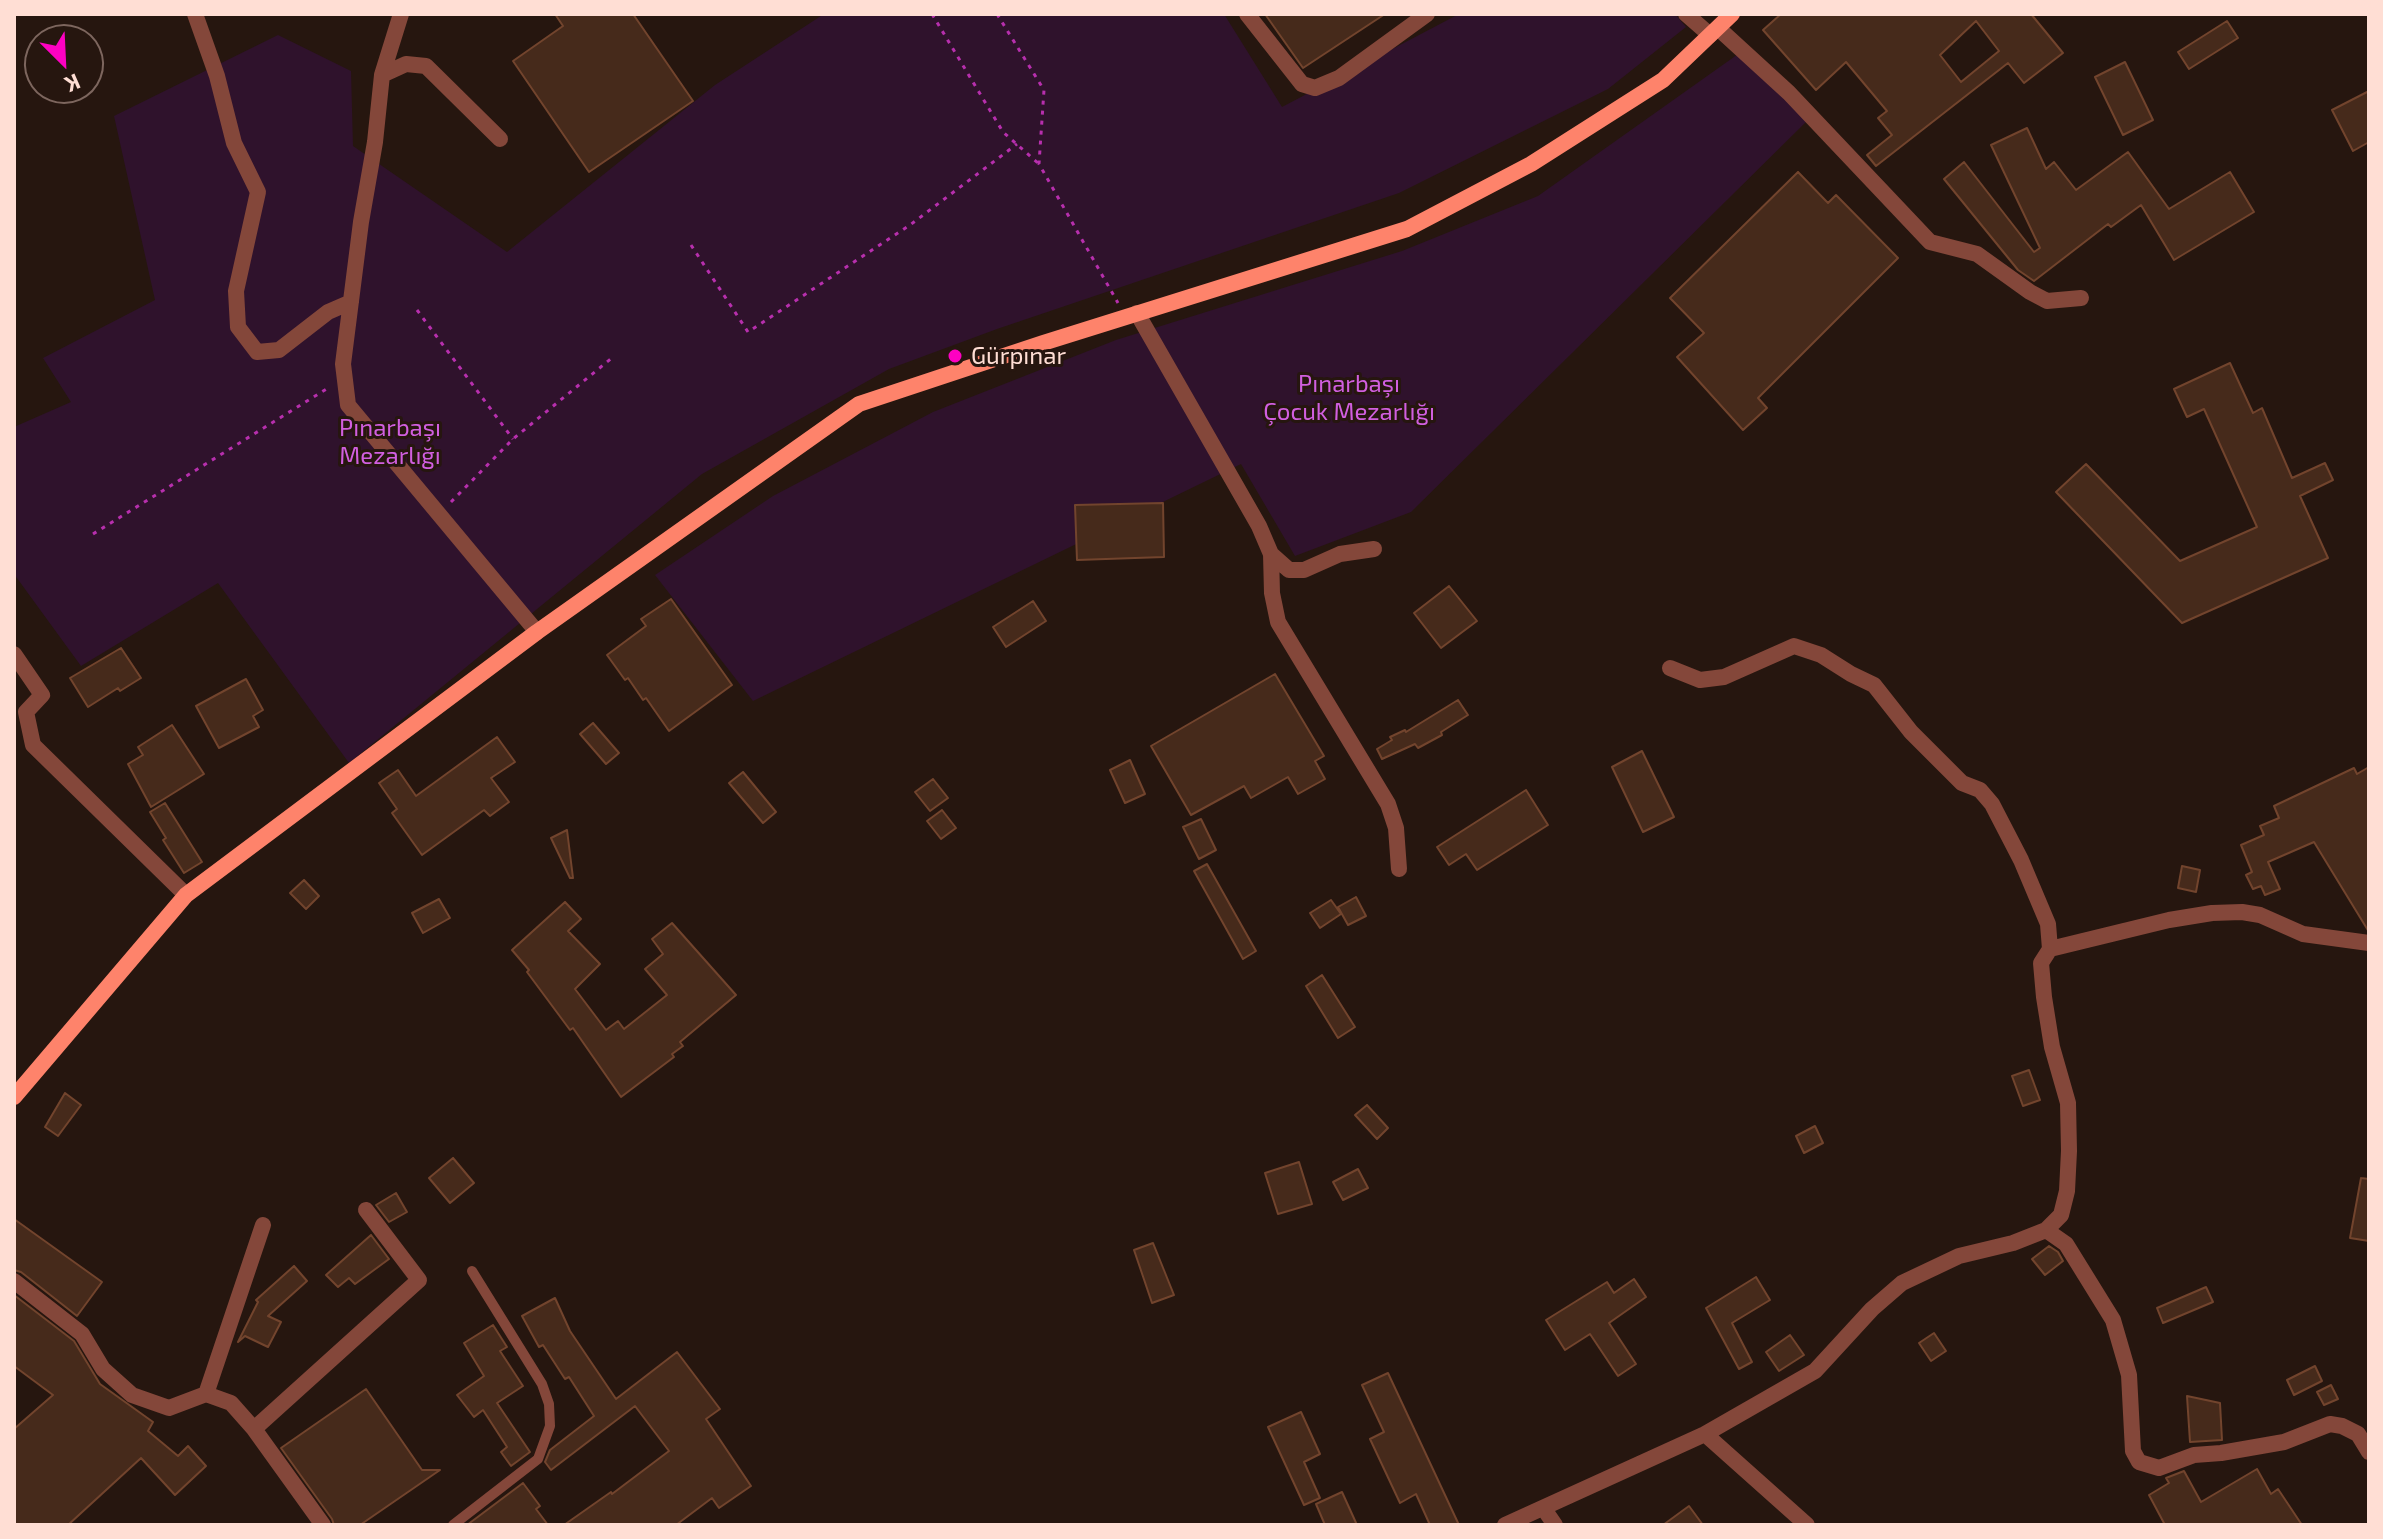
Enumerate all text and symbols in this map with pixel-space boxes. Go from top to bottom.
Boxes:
north arrow [24,24,104,104]
text: K [61,69,85,99]
place label: Gürpınar [971,342,1066,370]
marker: Gürpınar [946,347,964,365]
park label: Pınarbaşı Çocuk Mezarlığı [1263,370,1435,426]
park label: Pınarbaşı Mezarlığı [339,414,441,470]

